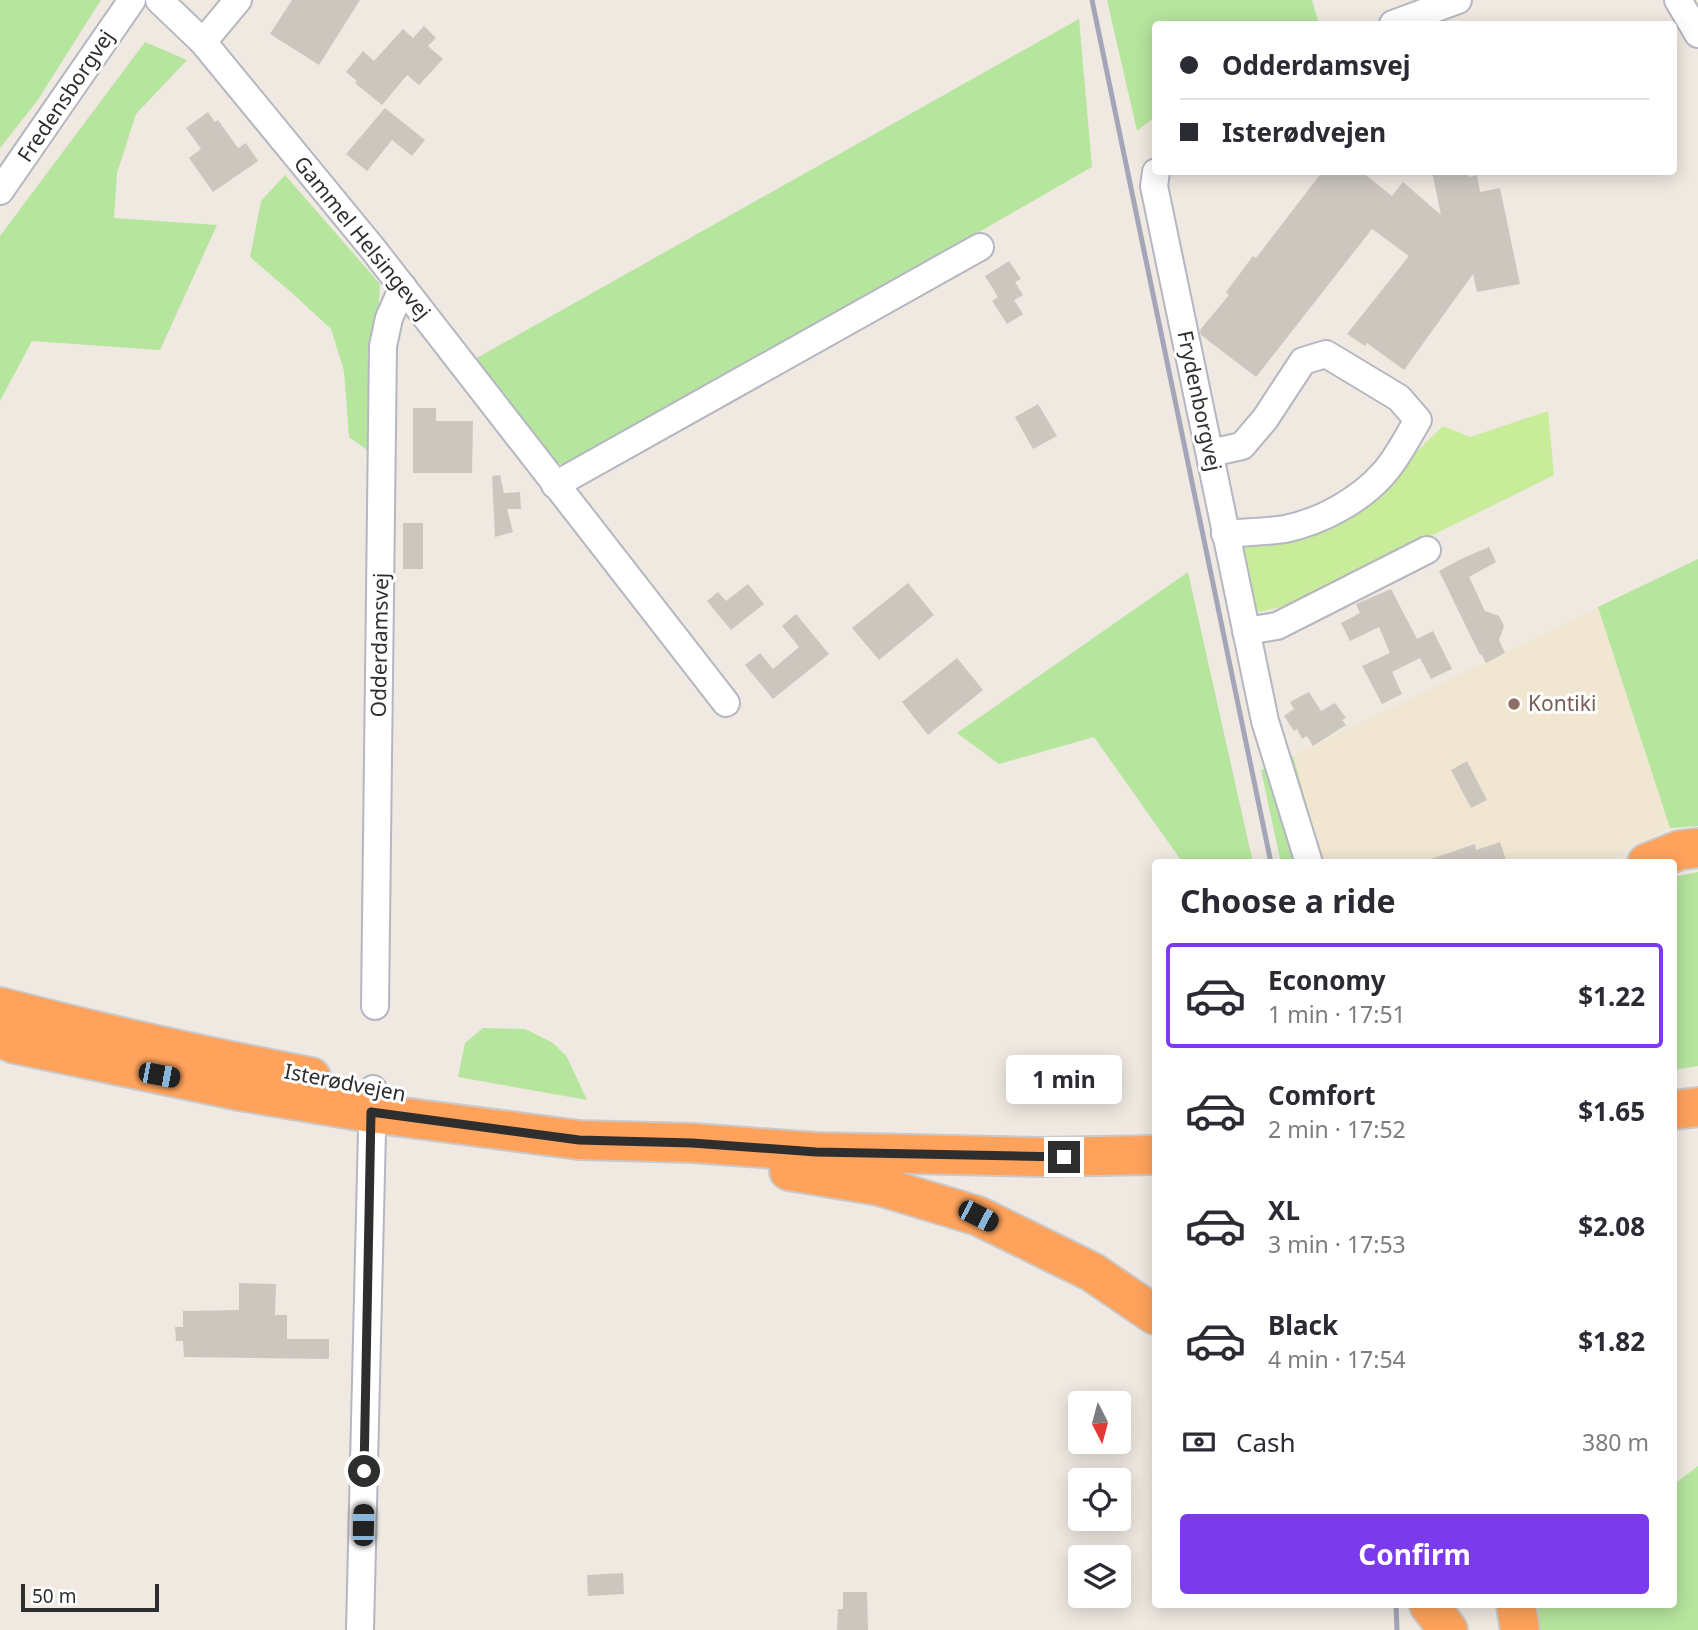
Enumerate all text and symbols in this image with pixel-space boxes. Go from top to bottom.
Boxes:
street label: Fredensborgvej [11,24,120,167]
text: Odderdamsvej [1222,47,1411,83]
text: Isterødvejen [1222,114,1386,150]
street label: Gammel Helsingevej [288,150,437,325]
street label: Frydenborgvej [1171,328,1229,474]
street label: Odderdamsvej [364,572,394,718]
place label: Kontiki [1528,689,1596,717]
marker: Kontiki [1506,696,1522,712]
text: Choose a ride [1180,879,1396,922]
text: Economy [1268,962,1386,998]
icon: car [1184,964,1247,1027]
text: $1.22 [1578,978,1645,1014]
text: 1 min · 17:51 [1268,998,1406,1030]
callout: 1 min [1006,1056,1122,1104]
street label: Isterødvejen [282,1057,408,1108]
car [137,1061,182,1089]
text: 1 min [1032,1063,1096,1095]
text: Comfort [1268,1077,1376,1113]
icon: car [1184,1079,1247,1142]
text: $1.65 [1578,1093,1645,1129]
text: 2 min · 17:52 [1268,1113,1406,1145]
route end [1048,1141,1080,1173]
text: XL [1268,1192,1300,1228]
icon: car [1184,1194,1247,1257]
car [955,1197,1002,1235]
text: $2.08 [1578,1208,1645,1244]
text: 3 min · 17:53 [1268,1228,1406,1260]
text: Black [1268,1307,1338,1343]
icon: car [1184,1309,1247,1372]
text: $1.82 [1578,1323,1645,1359]
text: 4 min · 17:54 [1268,1343,1406,1375]
north arrow [1068,1391,1130,1454]
map controls [1068,1391,1131,1608]
icon: cash [1180,1423,1218,1461]
text: Cash [1236,1424,1296,1460]
text: 380 m [1582,1426,1649,1458]
route start [348,1455,380,1487]
button: locate [1068,1468,1131,1531]
car [353,1504,374,1546]
button: Confirm [1180,1514,1649,1594]
button: layers [1068,1545,1131,1608]
scale bar [21,1581,159,1613]
text: 50 m [32,1583,76,1609]

